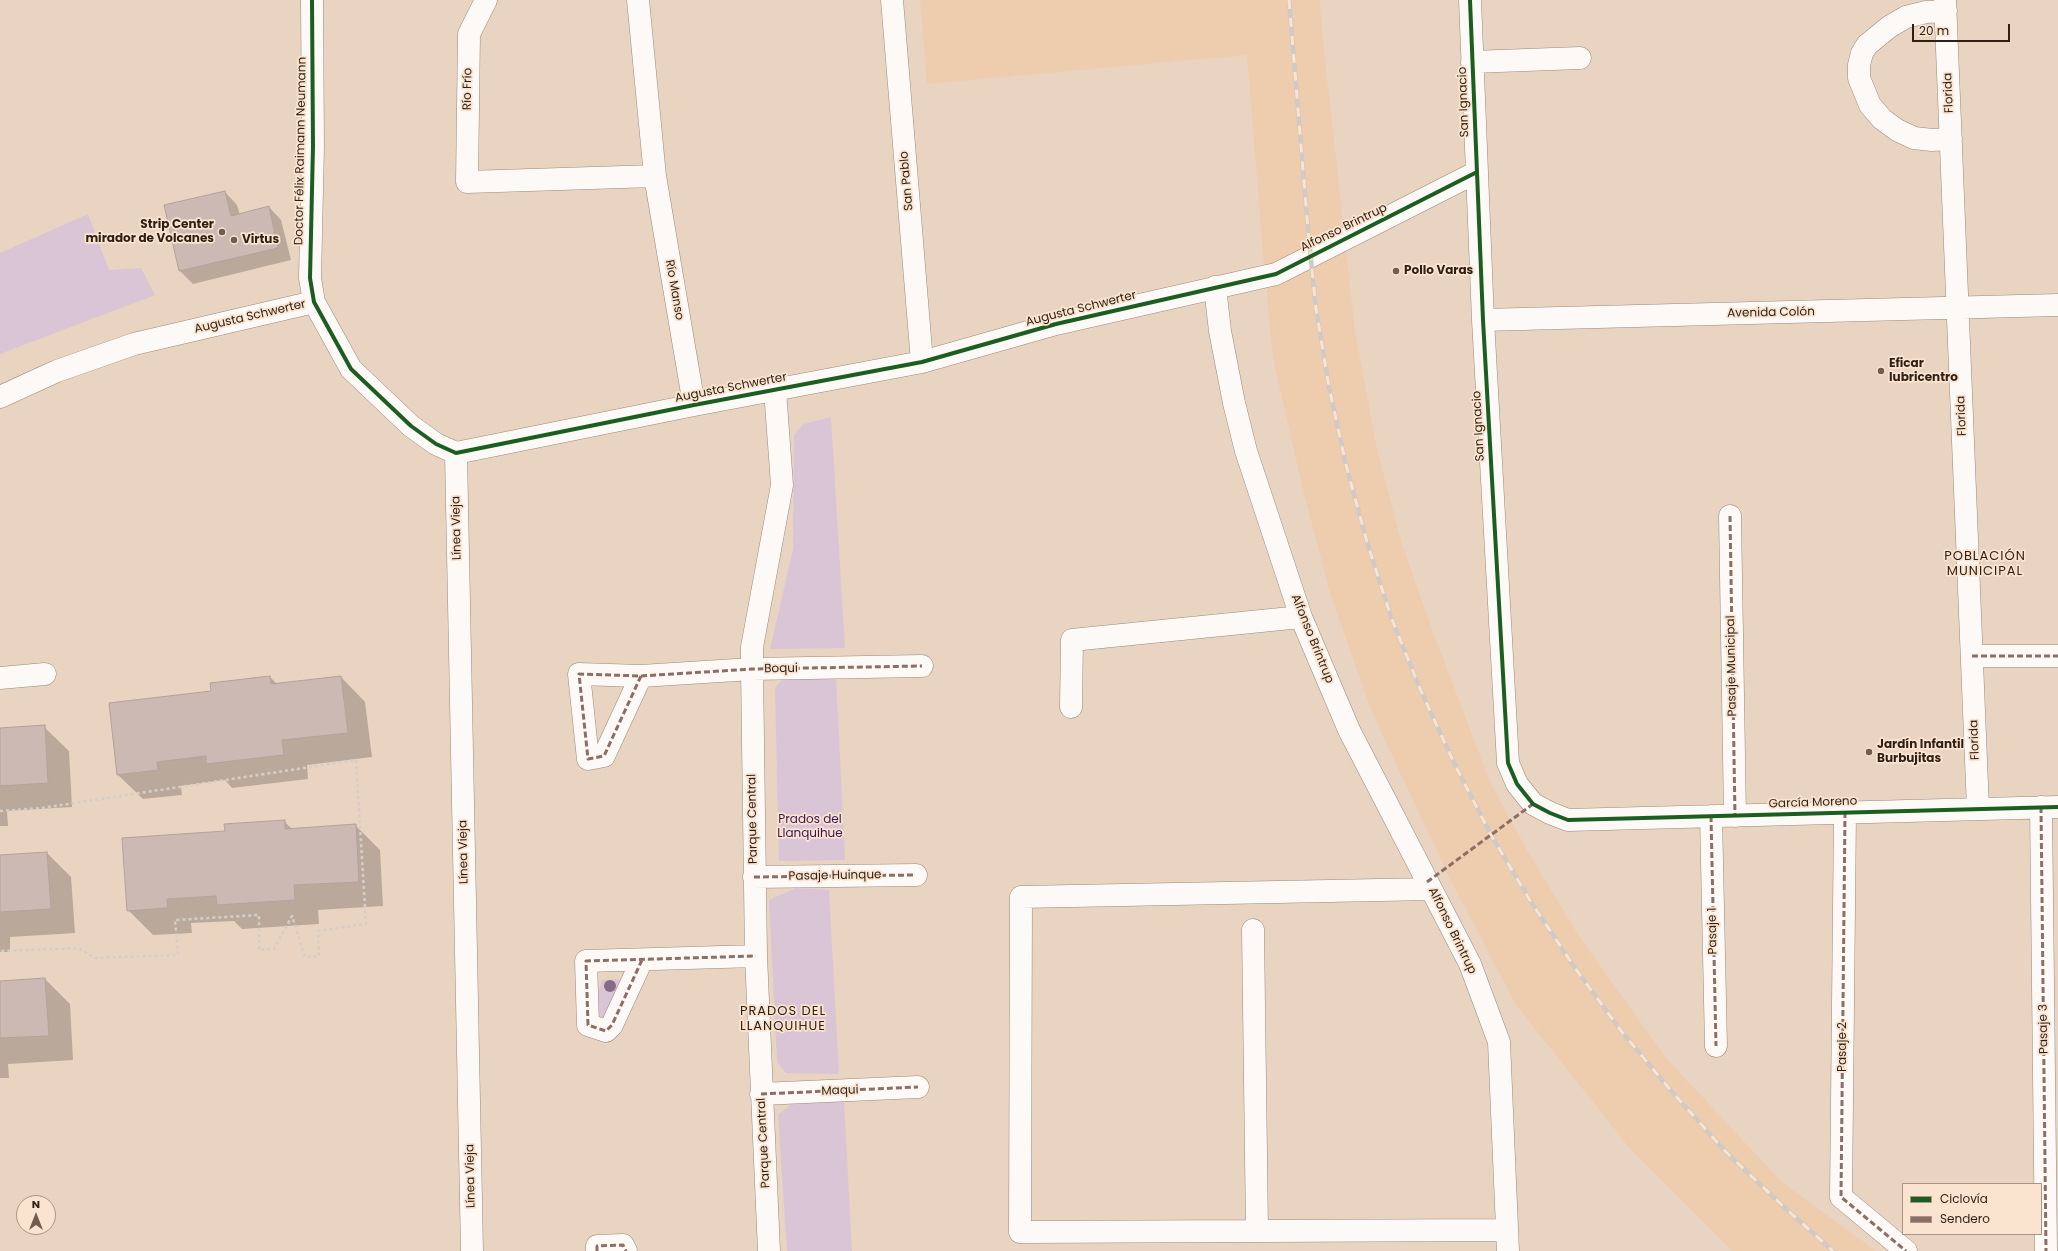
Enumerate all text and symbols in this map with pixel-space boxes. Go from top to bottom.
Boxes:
scale bar [1914,16,2012,42]
text: 20 m [1919,22,1949,39]
street label: Doctor Félix Raimann Neumann [292,57,310,245]
street label: San Ignacio [1456,66,1472,138]
street label: Río Frío [460,68,476,110]
street label: Florida [1941,73,1957,113]
street label: San Pablo [897,151,917,211]
street label: Alfonso Brintrup [1298,201,1390,255]
place label: Strip Center mirador de Volcanes [85,218,214,246]
marker: Strip Center mirador de Volcanes [217,227,227,237]
place label: Virtus [242,233,279,247]
marker: Virtus [229,235,239,245]
street label: Río Manso [662,259,686,321]
place label: Pollo Varas [1404,264,1473,278]
marker: Pollo Varas [1391,266,1401,276]
street label: Augusta Schwerter [1024,288,1138,330]
street label: Augusta Schwerter [193,297,307,337]
street label: Avenida Colón [1727,305,1815,321]
place label: Eficar lubricentro [1889,357,1958,385]
marker: Eficar lubricentro [1876,366,1886,376]
street label: Augusta Schwerter [674,370,788,406]
street label: San Ignacio [1470,390,1488,462]
street label: Florida [1954,396,1970,436]
street label: Línea Vieja [449,496,465,560]
district label: POBLACIÓN MUNICIPAL [1944,549,2026,580]
street label: Alfonso Brintrup [1288,592,1336,686]
street label: Pasaje Municipal [1724,615,1740,717]
street label: Boqui [764,662,798,676]
street label: Florida [1967,720,1983,760]
place label: Jardín Infantil Burbujitas [1877,738,1964,766]
marker: Jardín Infantil Burbujitas [1864,747,1874,757]
street label: Parque Central [745,774,761,864]
street label: García Moreno [1768,794,1858,812]
park label: Prados del Llanquihue [777,813,843,841]
street label: Línea Vieja [456,820,472,884]
street label: Pasaje Huinque [788,868,882,884]
street label: Alfonso Brintrup [1425,885,1479,977]
street label: Pasaje 1 [1705,907,1721,955]
district label: PRADOS DEL LLANQUIHUE [740,1004,826,1035]
street label: Pasaje 3 [2036,1004,2052,1054]
street label: Pasaje 2 [1836,1022,1850,1072]
street label: Maqui [821,1083,859,1099]
street label: Parque Central [754,1098,774,1188]
street label: Línea Vieja [463,1144,479,1208]
legend [1902,1183,2042,1235]
text: Ciclovía [1940,1190,1988,1207]
north arrow [16,1195,56,1235]
text: N [32,1196,40,1212]
text: Sendero [1940,1210,1990,1227]

